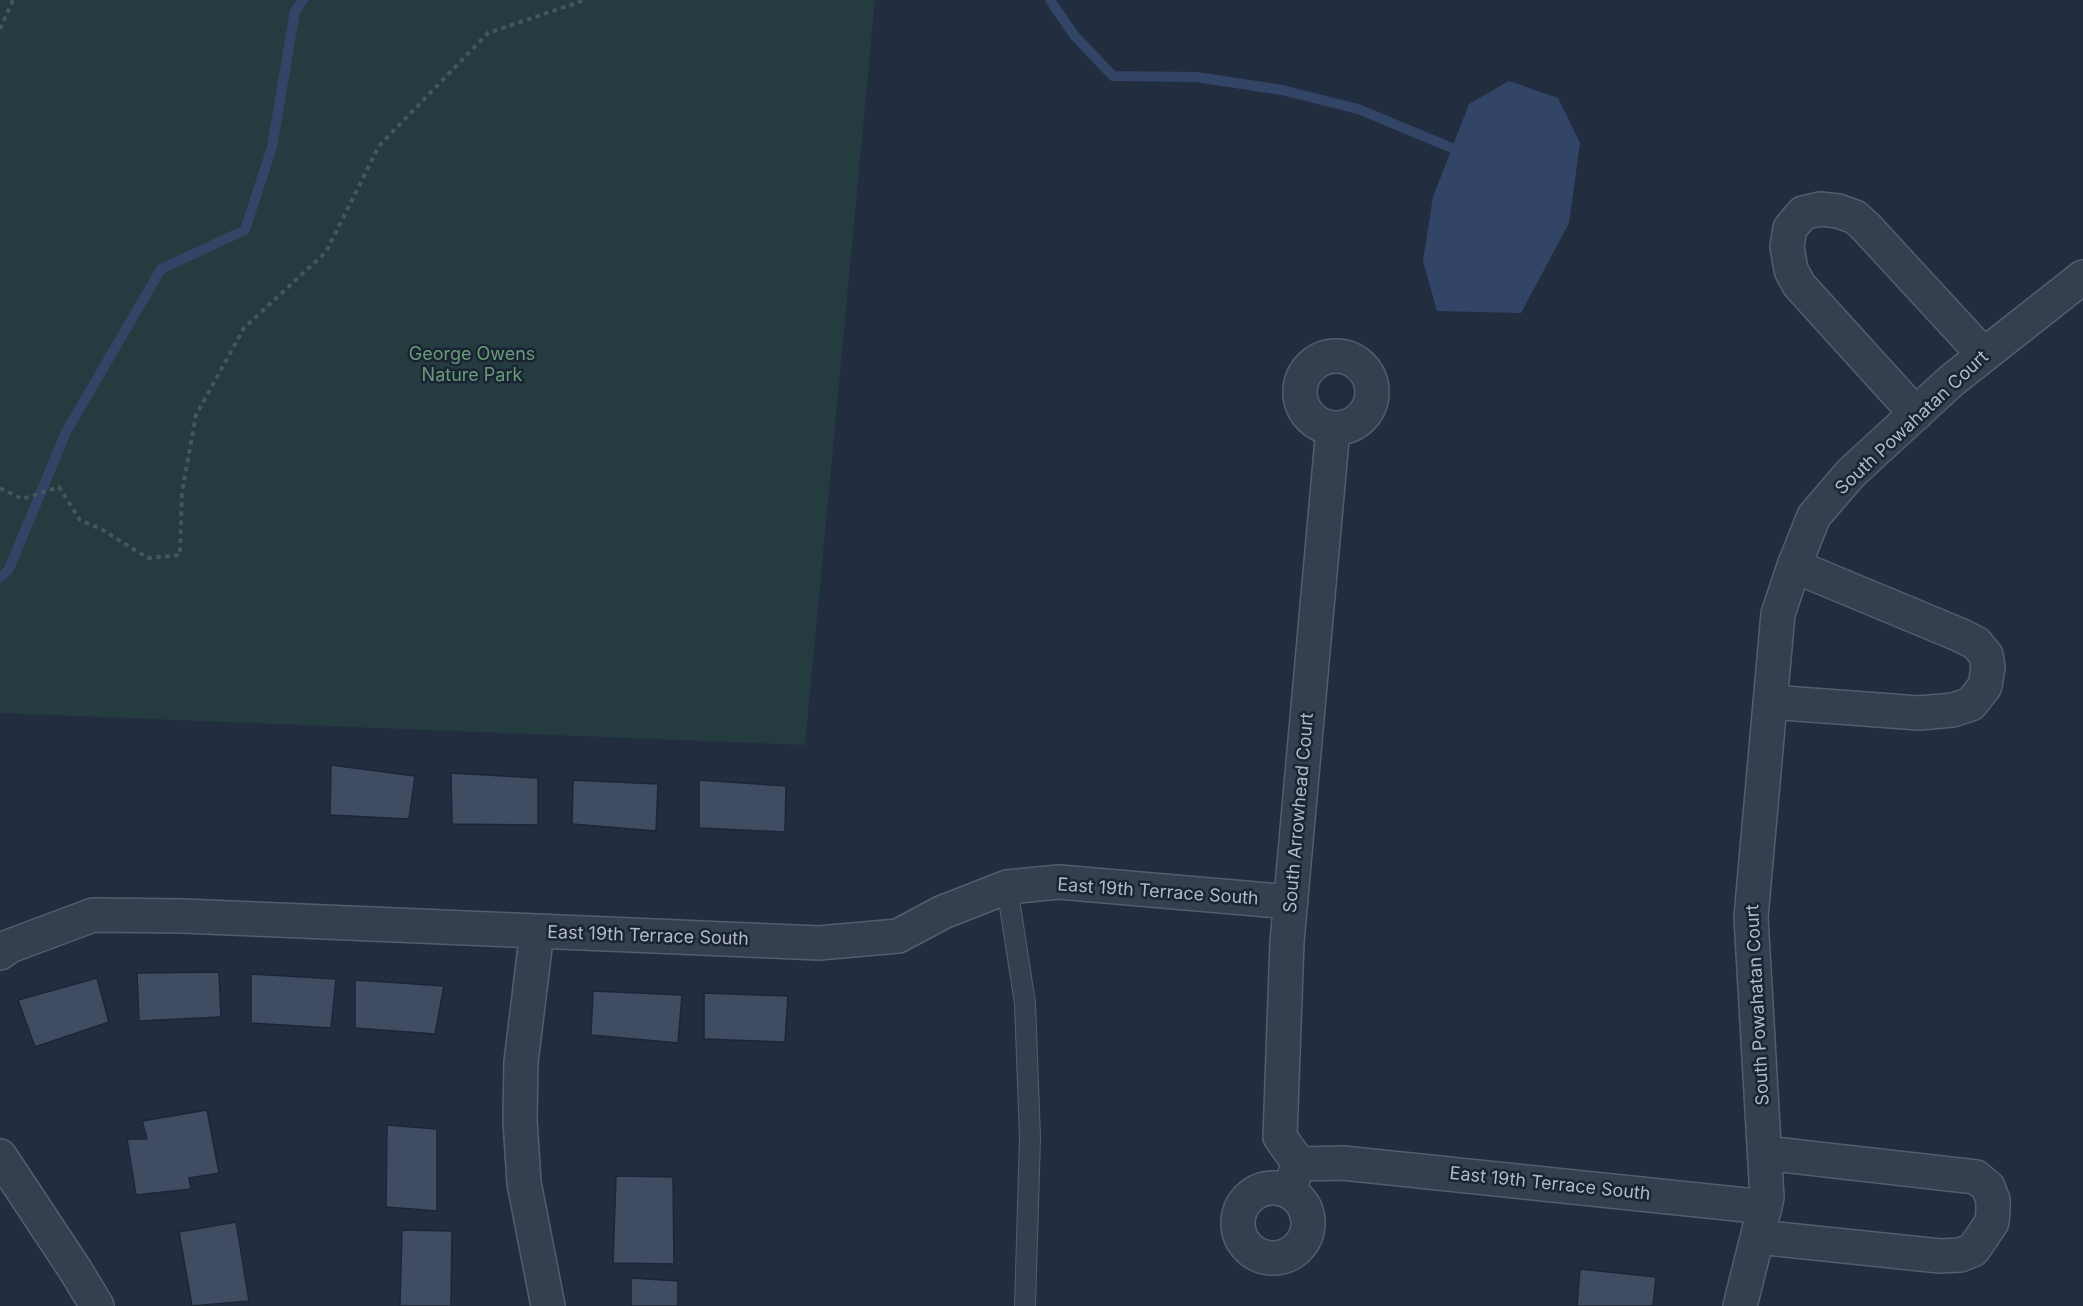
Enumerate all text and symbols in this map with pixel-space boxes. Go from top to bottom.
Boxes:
park label: George Owens Nature Park [409,344,535,386]
street label: South Powahatan Court [1831,346,1993,500]
street label: South Arrowhead Court [1279,712,1319,914]
street label: East 19th Terrace South [1057,874,1259,910]
street label: South Powahatan Court [1742,904,1774,1106]
street label: East 19th Terrace South [547,922,749,950]
street label: East 19th Terrace South [1449,1163,1651,1205]

